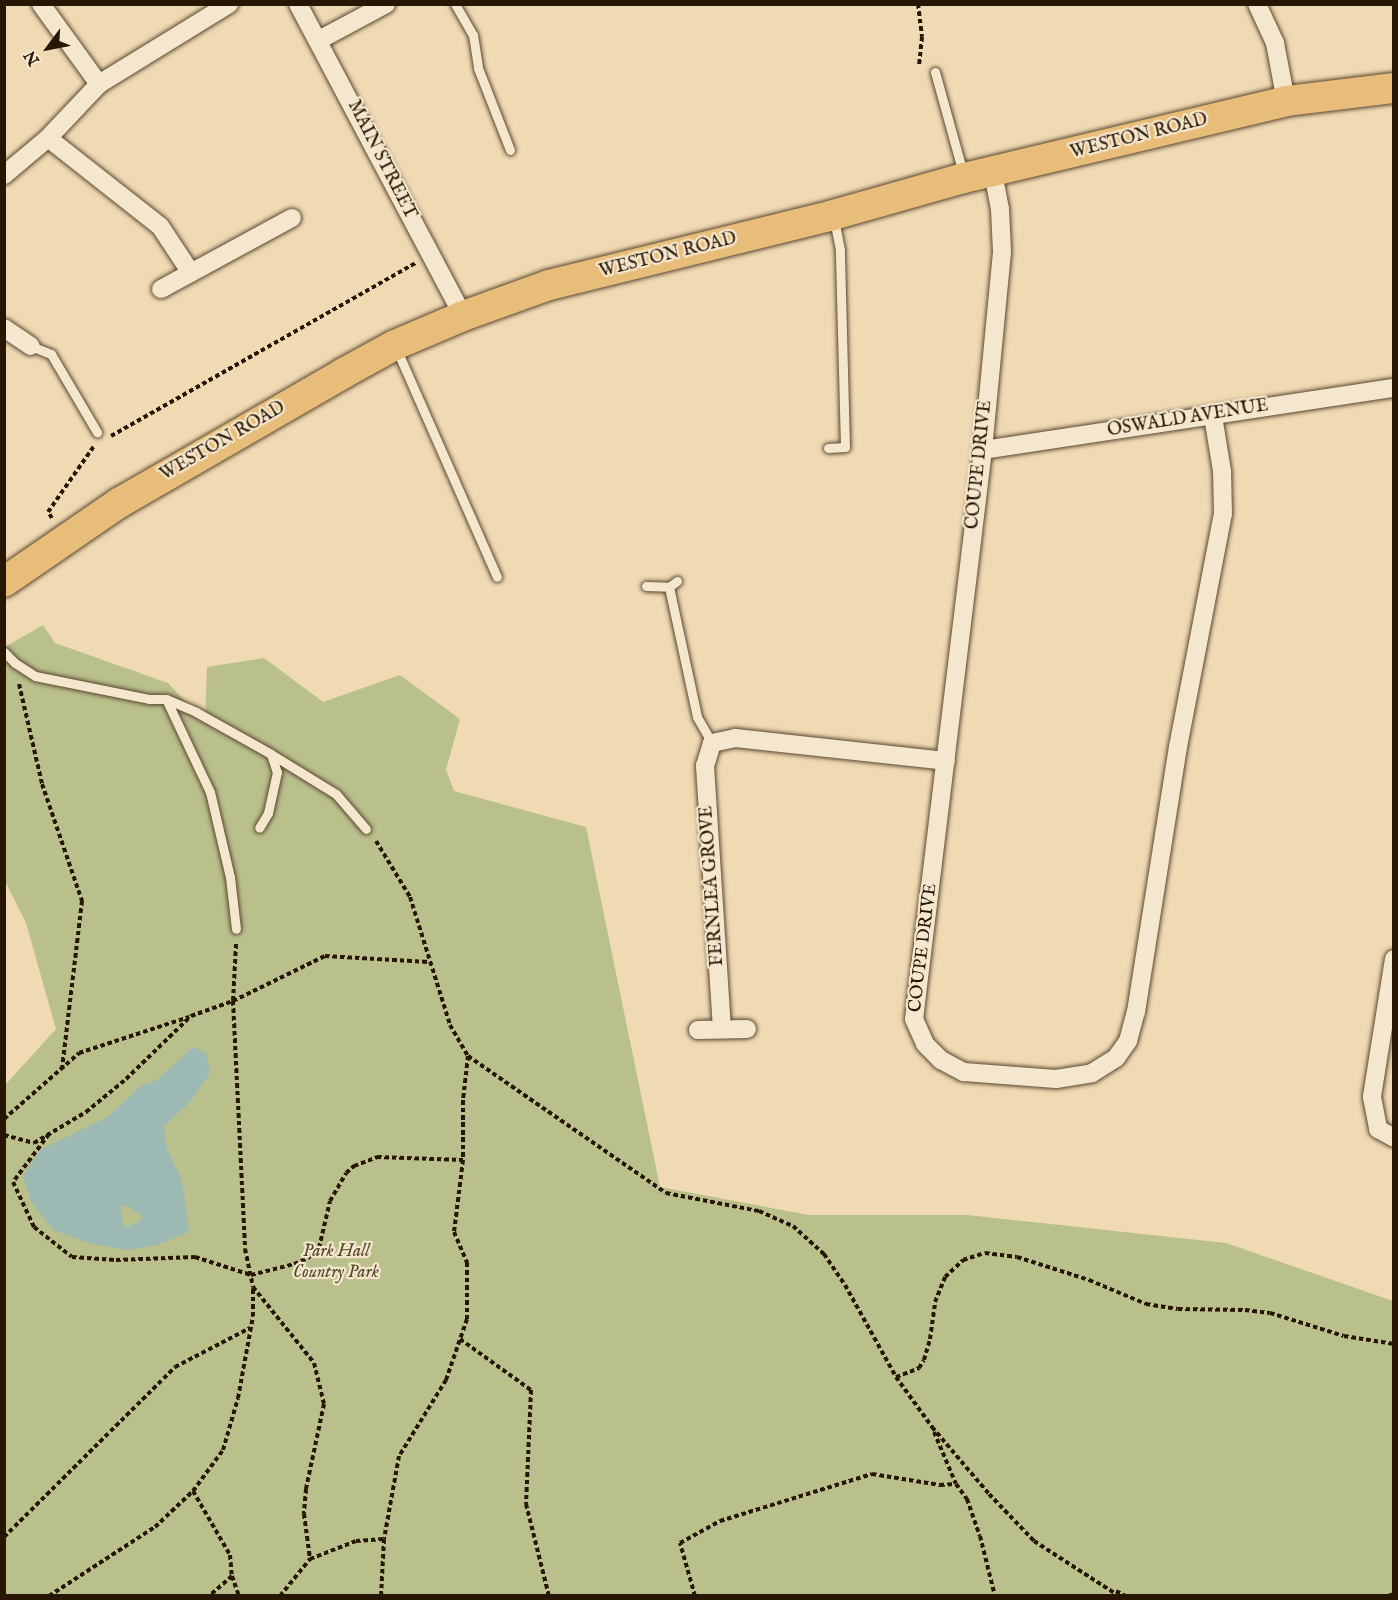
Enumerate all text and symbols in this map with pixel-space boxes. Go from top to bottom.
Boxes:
north arrow [18,18,78,78]
text: N [21,46,45,69]
street label: MAIN STREET [342,97,420,223]
street label: WESTON ROAD [1068,110,1210,164]
street label: WESTON ROAD [597,229,739,283]
street label: OSWALD AVENUE [1106,396,1270,442]
street label: WESTON ROAD [157,397,289,487]
street label: COUPE DRIVE [962,400,998,530]
street label: FERNLEA GROVE [697,805,729,967]
street label: COUPE DRIVE [905,882,943,1014]
park label: Park Hall Country Park [293,1242,379,1284]

